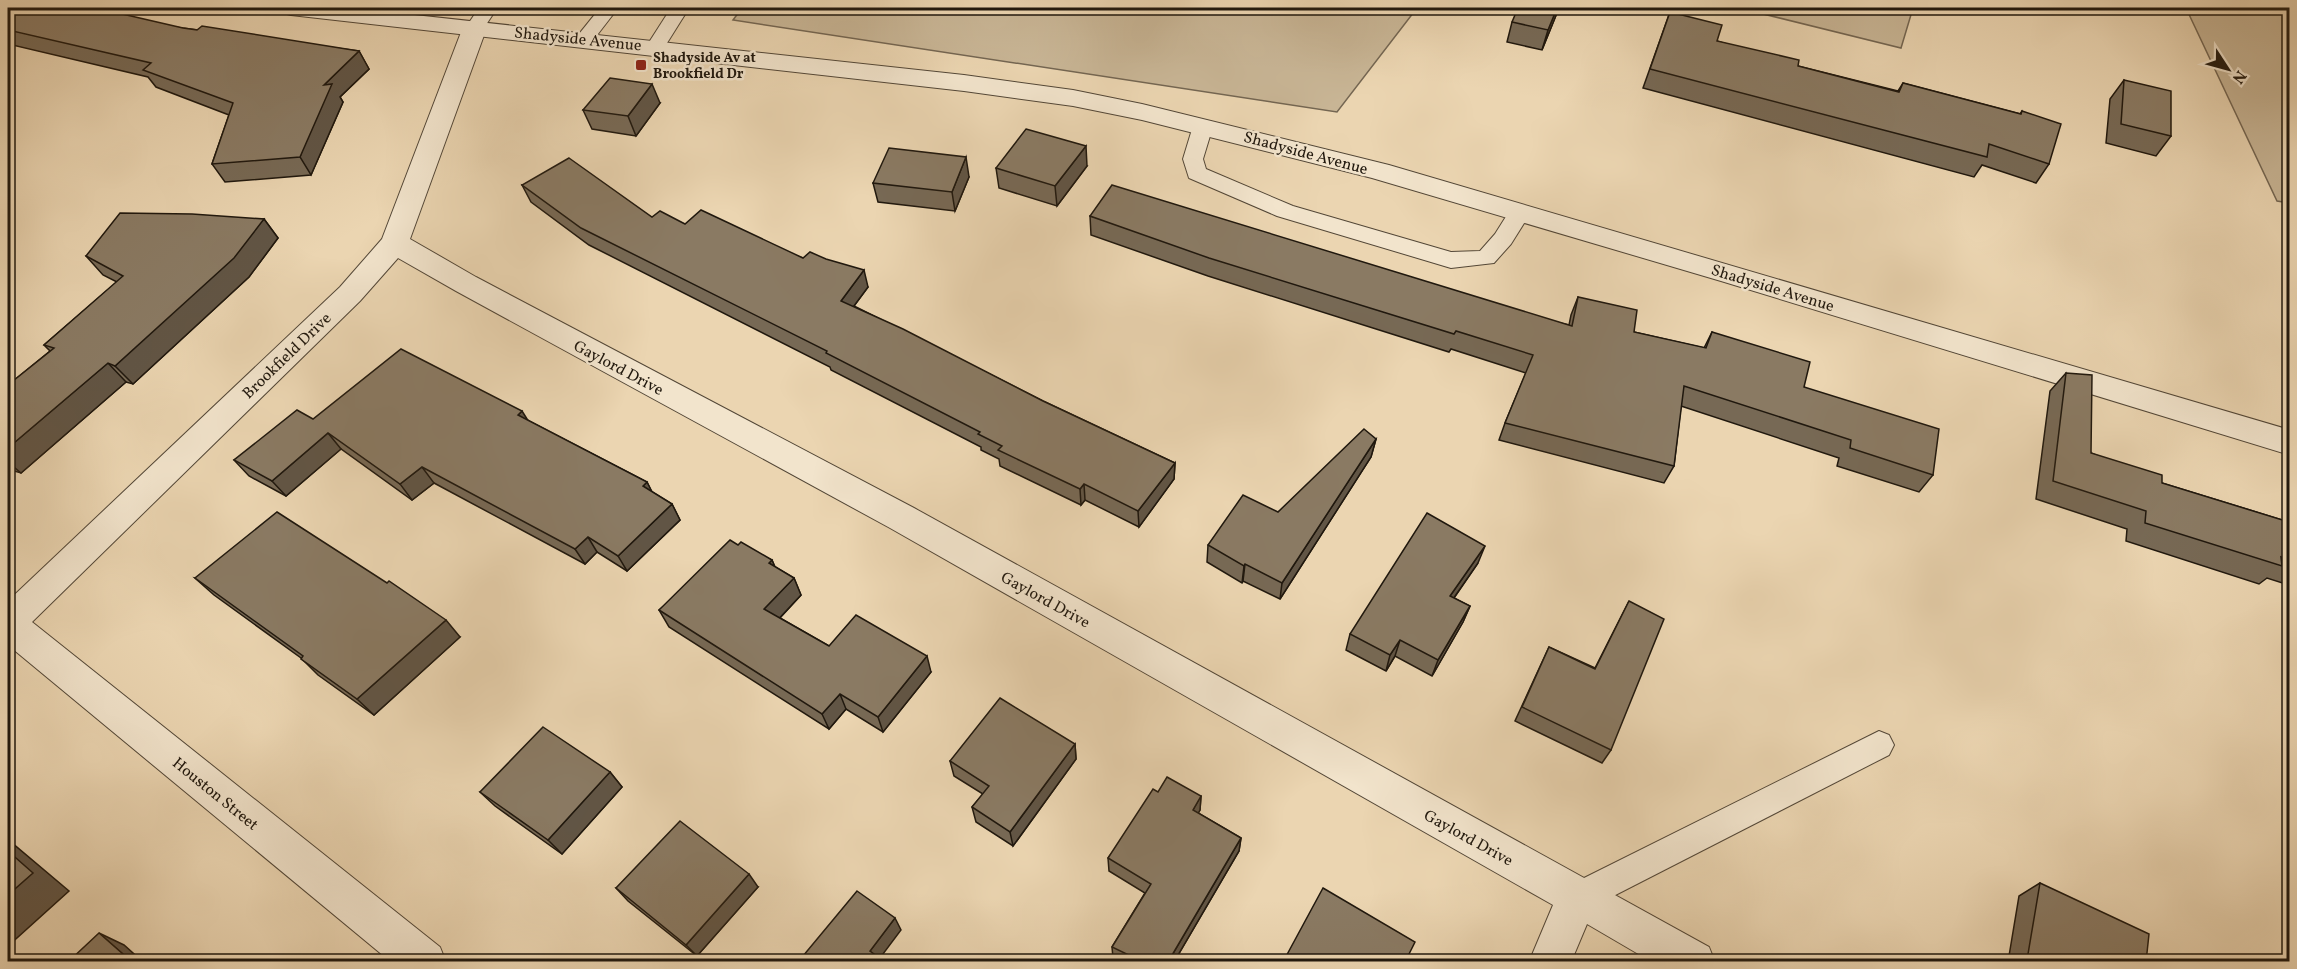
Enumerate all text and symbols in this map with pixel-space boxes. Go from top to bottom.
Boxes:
street label: Shadyside Avenue [513,22,643,58]
north arrow [2198,39,2258,99]
place label: Shadyside Av at Brookfield Dr [653,49,756,84]
marker: Shadyside Av at Brookfield Dr [634,58,648,72]
text: N [2226,65,2251,88]
street label: Shadyside Avenue [1241,127,1370,181]
street label: Shadyside Avenue [1708,260,1837,318]
street label: Brookfield Drive [238,308,337,405]
street label: Gaylord Drive [569,336,667,402]
street label: Gaylord Drive [996,567,1094,634]
street label: Houston Street [167,753,263,836]
street label: Gaylord Drive [1419,805,1517,872]

